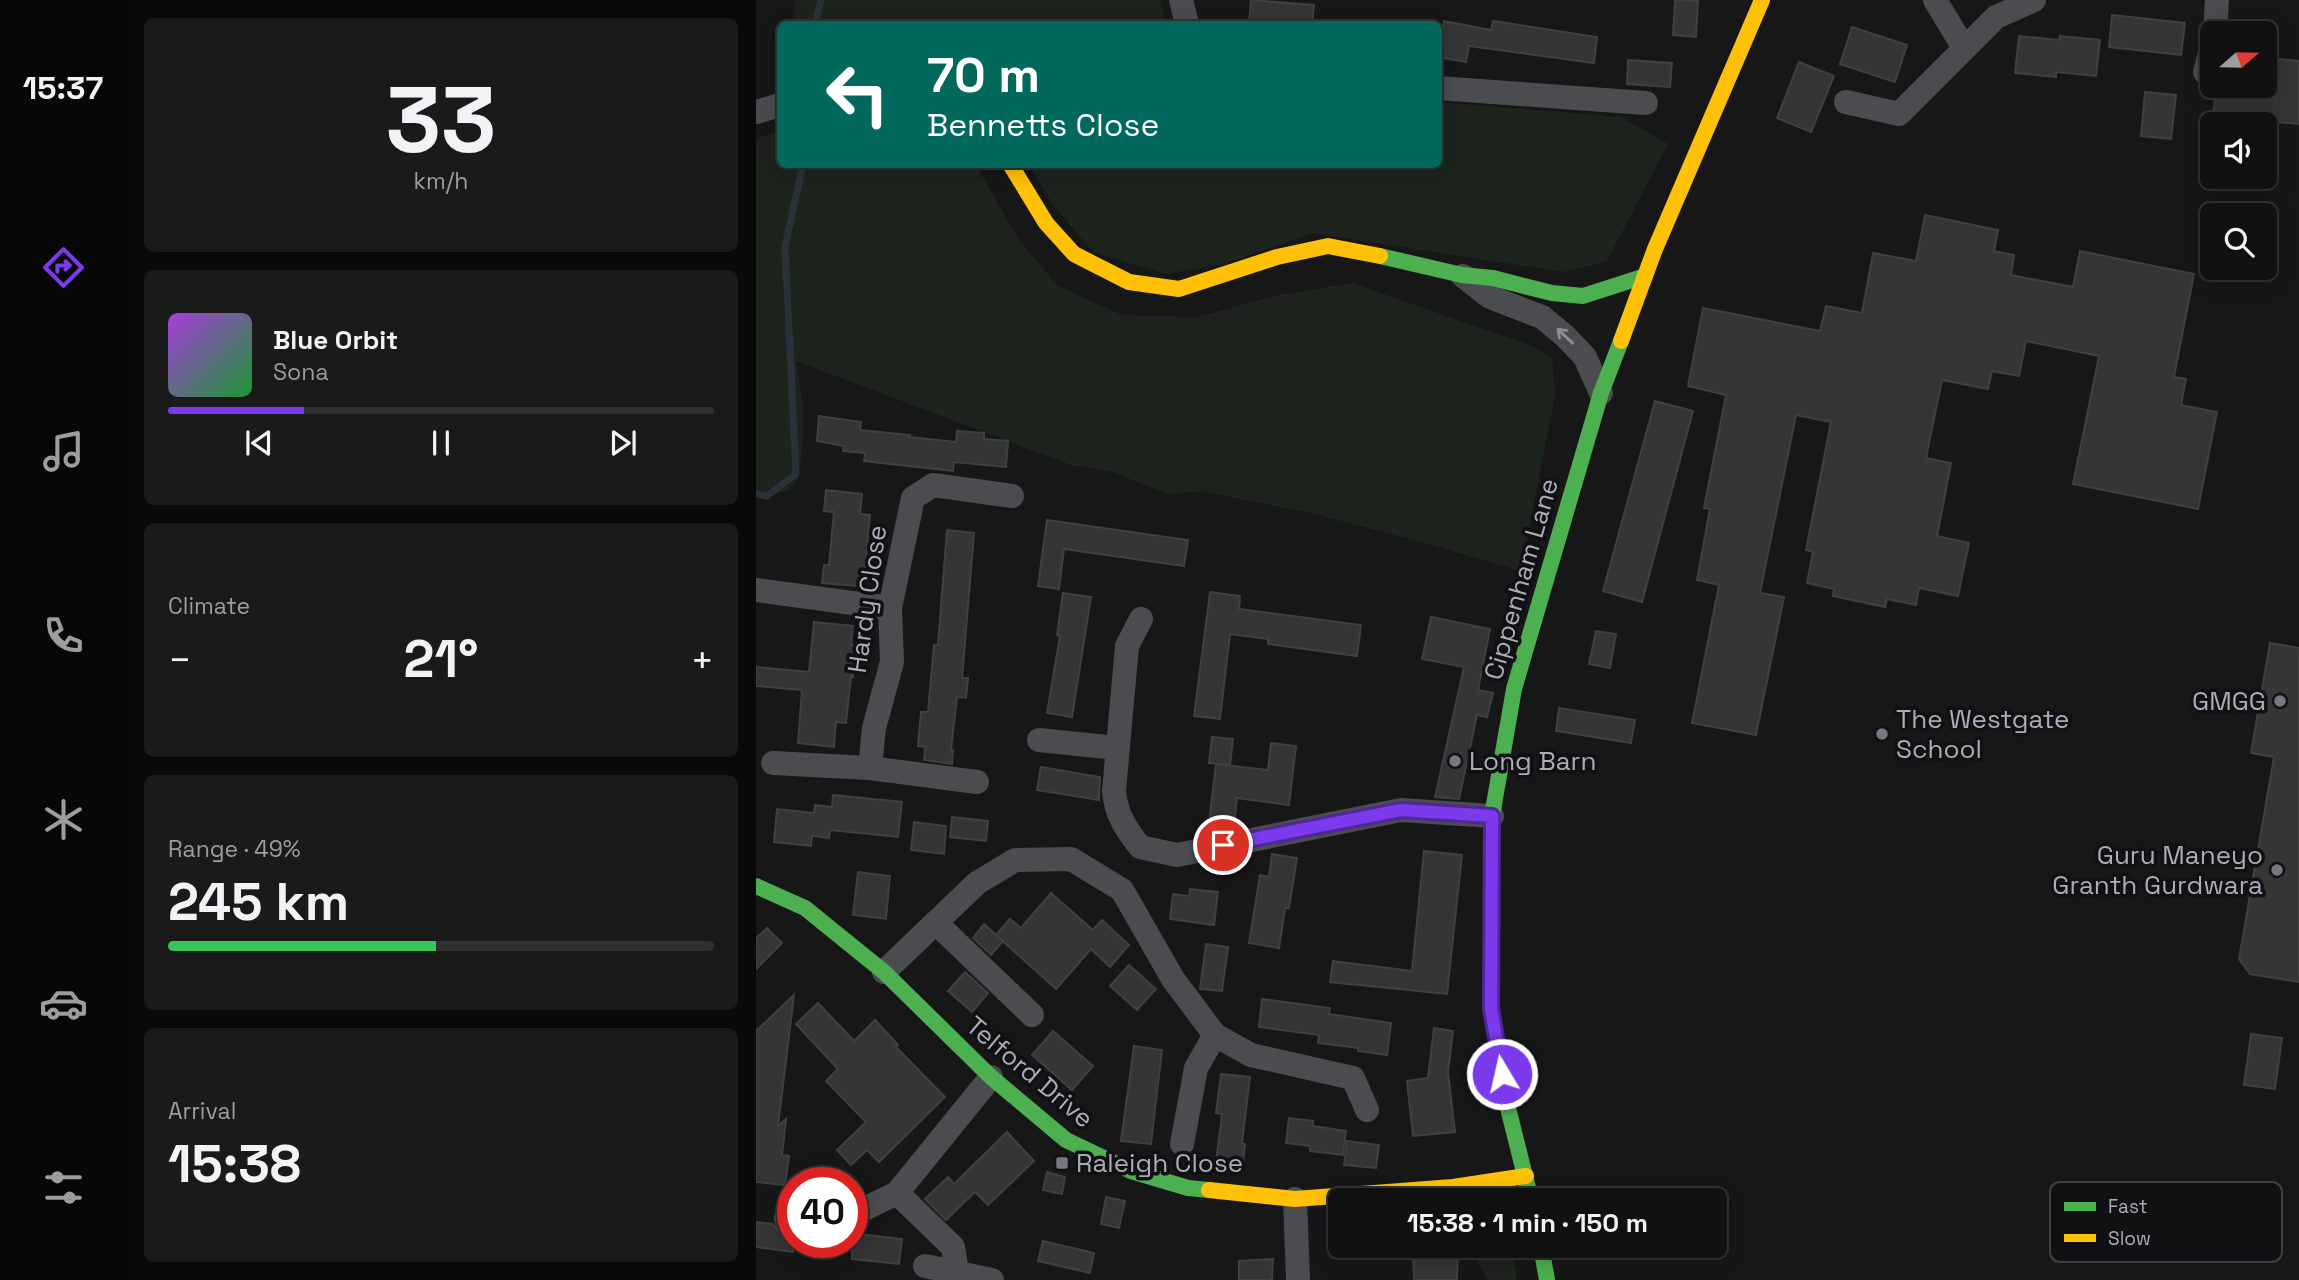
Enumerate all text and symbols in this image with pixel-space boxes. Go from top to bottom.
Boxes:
north arrow [2200,21,2277,98]
map controls [2200,21,2277,280]
text: 70 m [927,44,1040,106]
icon: left [812,49,903,140]
text: 33 [386,62,496,179]
text: 15:37 [23,68,103,108]
text: Bennetts Close [927,105,1159,145]
button: sound [2200,112,2277,189]
text: km/h [414,166,468,196]
button: search [2200,203,2277,280]
icon: directions [39,243,88,292]
text: Blue Orbit [273,323,398,357]
one-way arrow [1556,328,1573,345]
text: Sona [273,357,329,387]
icon: previous [240,424,278,462]
icon: pause [422,424,460,462]
icon: next [604,424,642,462]
icon: music [39,427,88,476]
street label: Cippenham Lane [1476,474,1566,684]
street label: Hardy Close [840,523,894,675]
text: Climate [168,591,250,621]
icon: phone [39,611,88,660]
text: 21° [404,626,478,692]
text: − [168,636,192,684]
text: + [690,636,714,684]
place label: GMGG [2192,684,2266,718]
marker: GMGG [2272,693,2288,709]
place label: The Westgate School [1896,702,2070,766]
marker: The Westgate School [1874,726,1890,742]
place label: Long Barn [1469,744,1596,778]
marker: Long Barn [1447,753,1463,769]
icon: climate [39,795,88,844]
pin [1193,815,1253,875]
icon: arrive [1204,826,1242,864]
text: Range · 49% [168,834,301,864]
place label: Guru Maneyo Granth Gurdwara [2052,838,2263,902]
marker: Guru Maneyo Granth Gurdwara [2269,862,2285,878]
text: 245 km [168,869,349,935]
icon: car [39,979,88,1028]
street label: Telford Drive [959,1009,1101,1135]
position arrow [1465,1037,1539,1111]
text: Arrival [168,1096,236,1126]
text: 15:38 [168,1131,301,1197]
place label: Raleigh Close [1076,1146,1243,1180]
marker: Raleigh Close [1054,1155,1070,1171]
icon: filters [39,1163,88,1212]
speed limit sign: 40 [777,1167,868,1258]
legend [2050,1182,2282,1262]
text: Fast [2108,1194,2148,1219]
text: 15:38 · 1 min · 150 m [1407,1206,1648,1240]
text: Slow [2108,1226,2151,1251]

